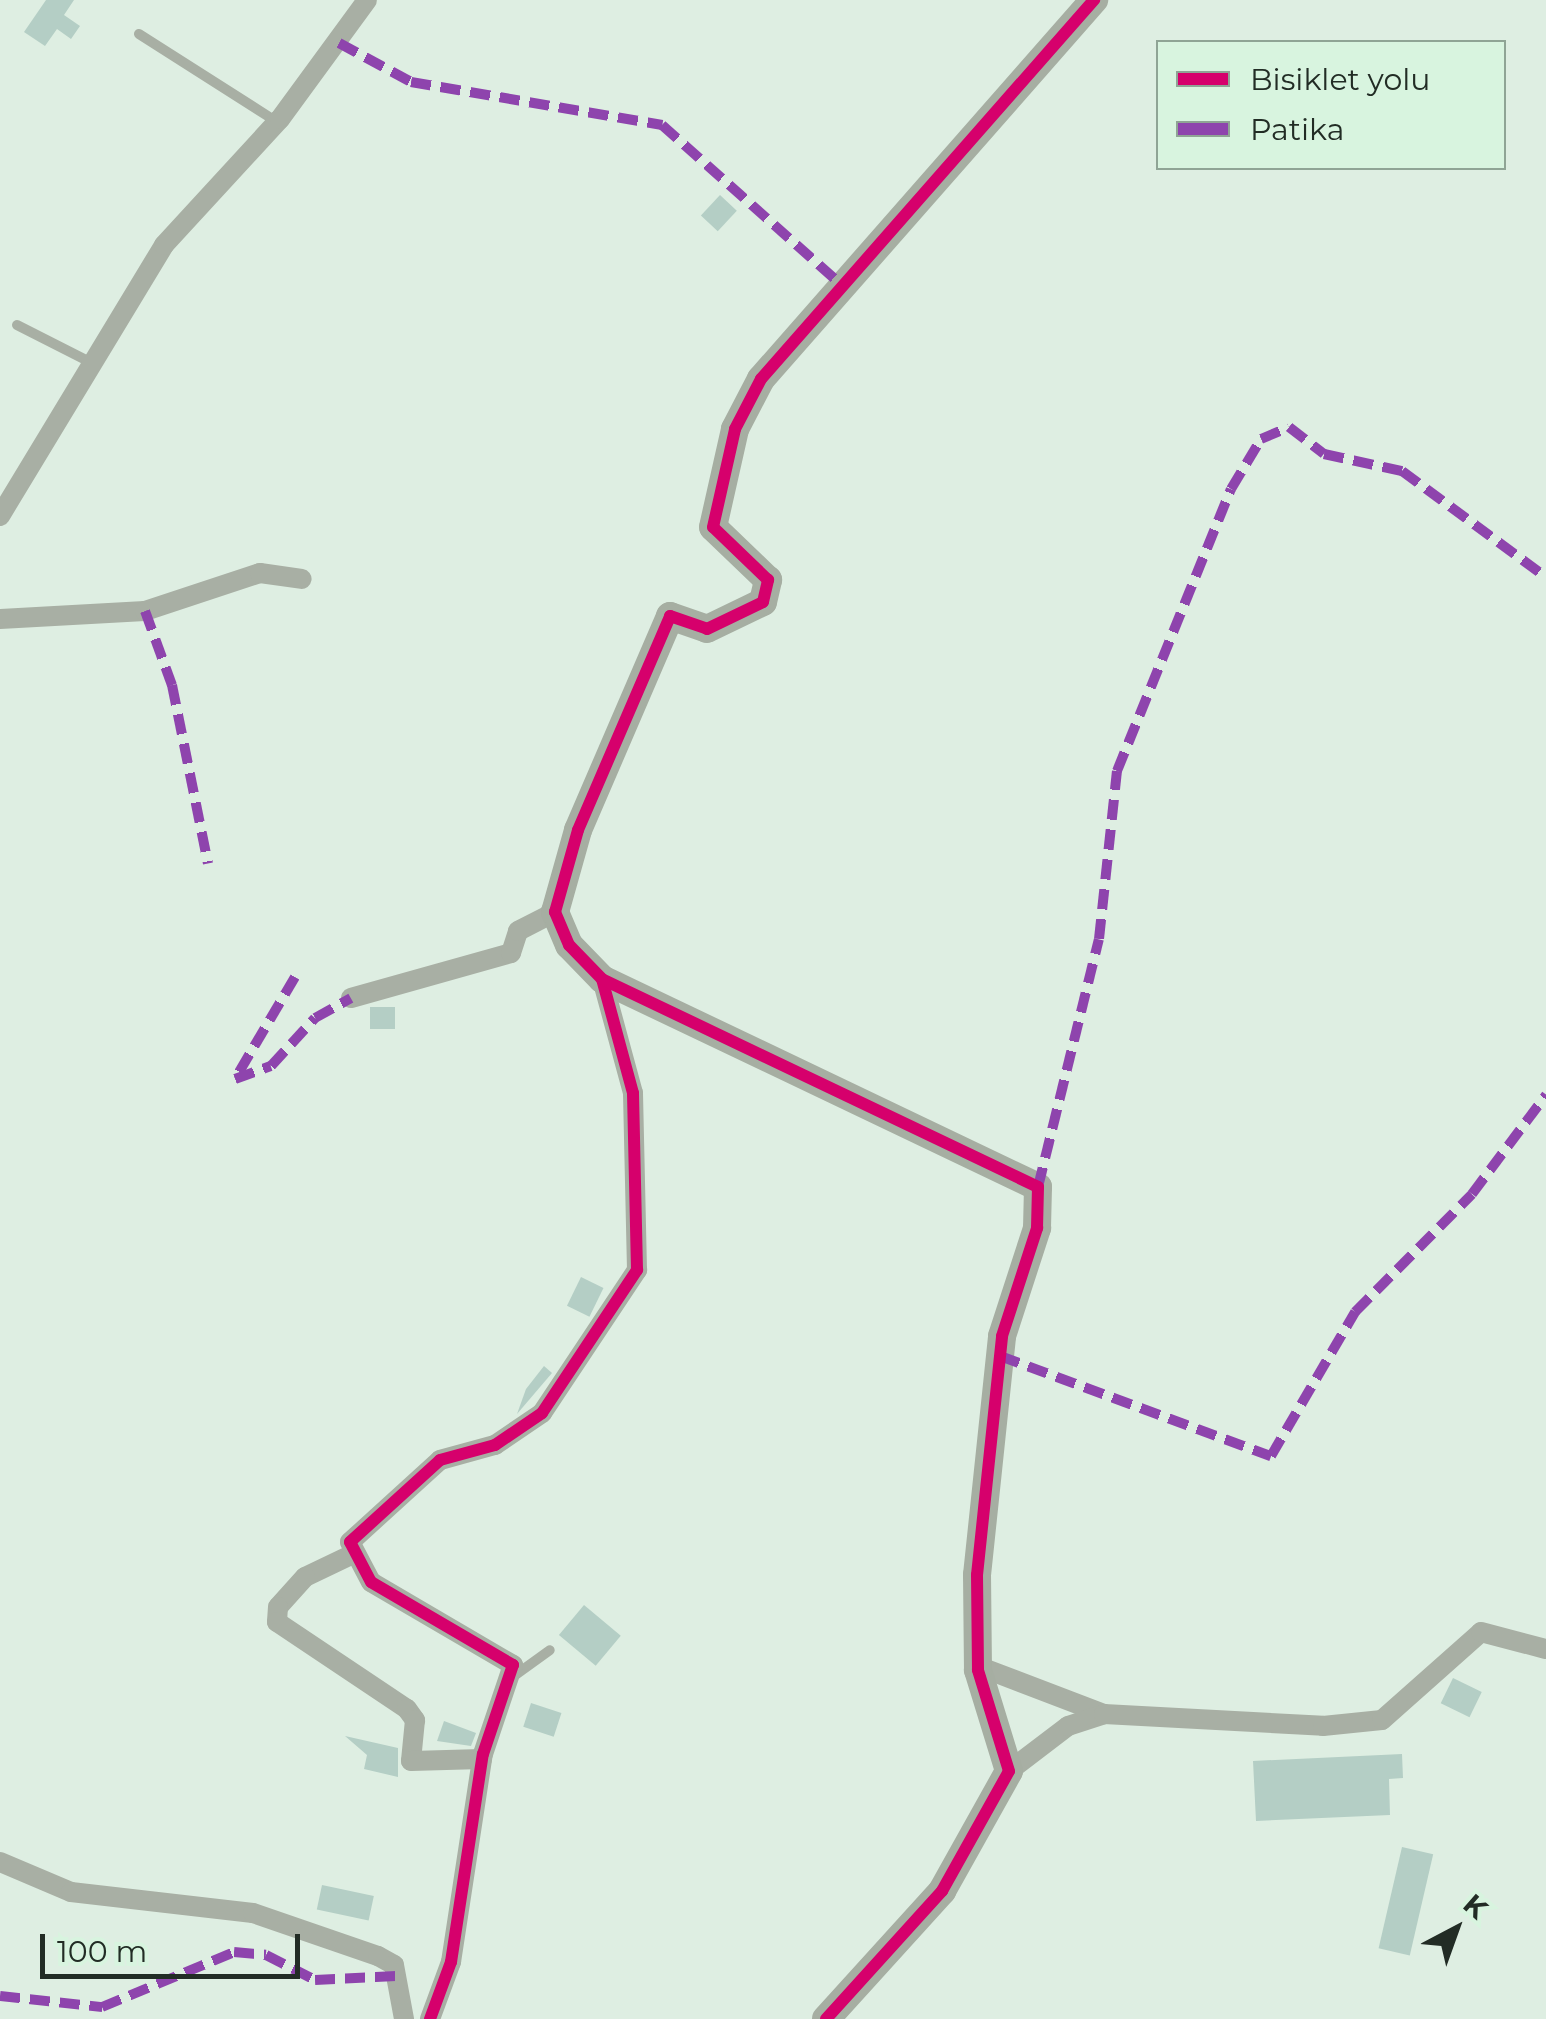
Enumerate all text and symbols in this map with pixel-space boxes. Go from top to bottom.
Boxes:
legend [1156,40,1506,170]
text: Bisiklet yolu [1250,61,1430,98]
text: Patika [1250,111,1344,148]
north arrow [1406,1879,1506,1979]
text: K [1457,1887,1495,1926]
scale bar [45,1914,305,1976]
text: 100 m [57,1933,147,1970]

